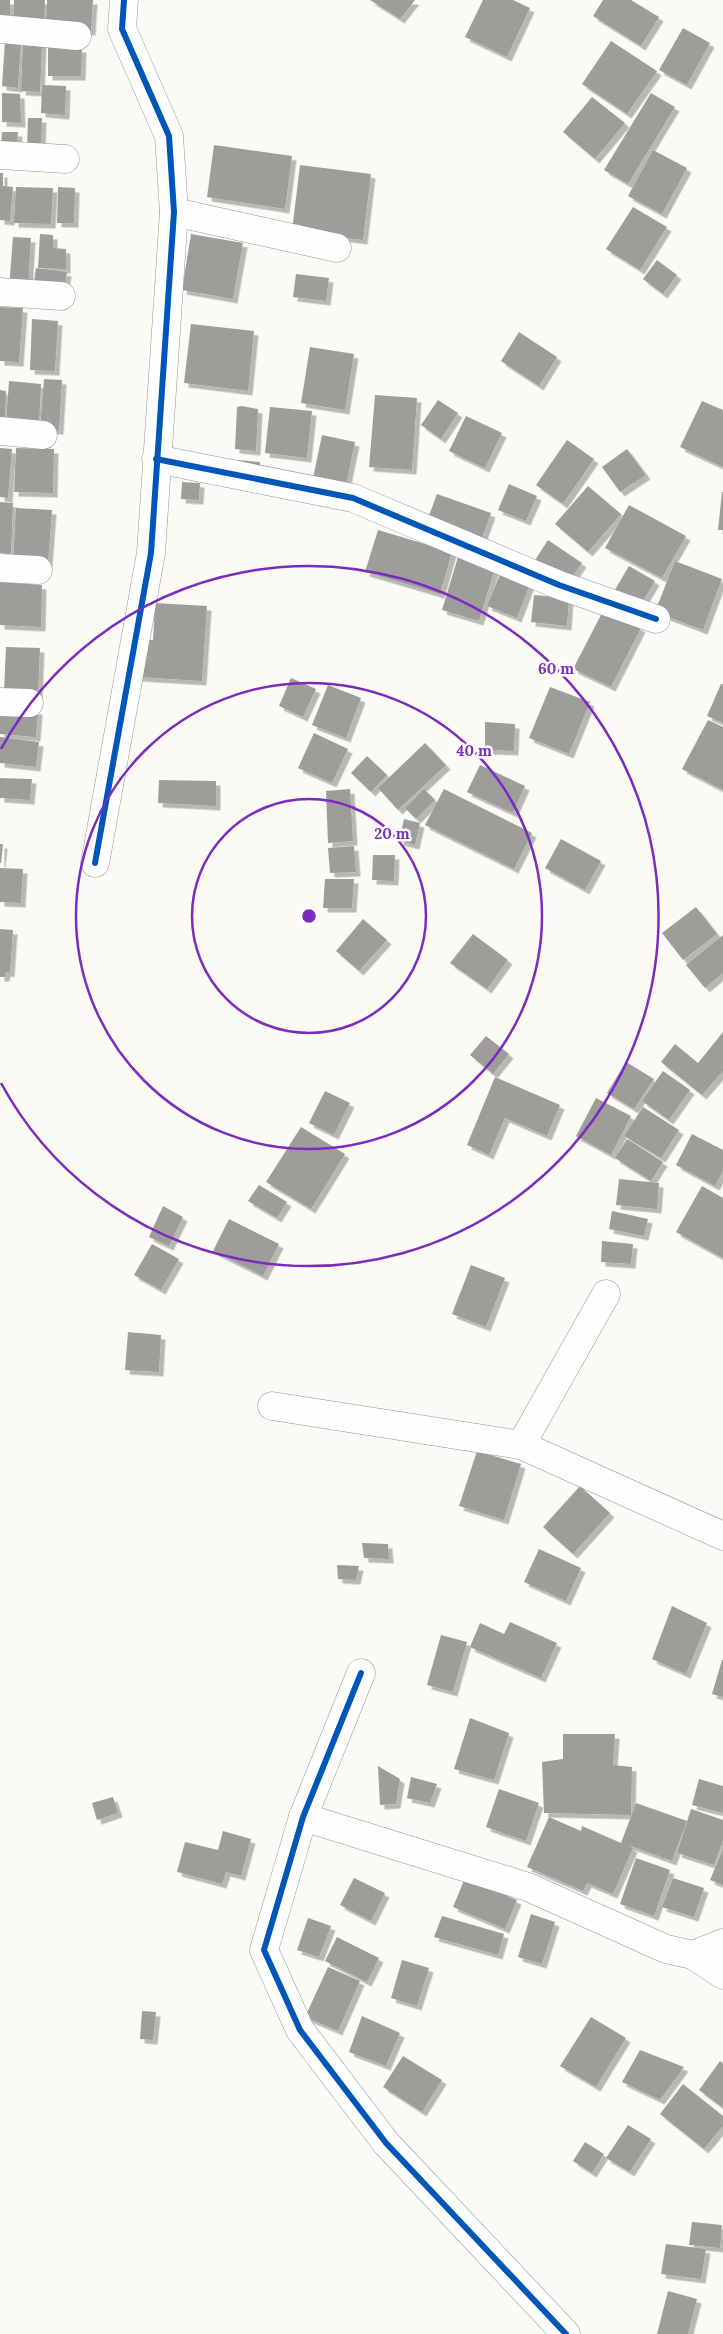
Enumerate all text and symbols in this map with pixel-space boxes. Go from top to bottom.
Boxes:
text: 60 m [538,659,574,678]
text: 40 m [456,741,492,760]
text: 20 m [374,824,410,843]
centre of rings [300,907,318,925]

